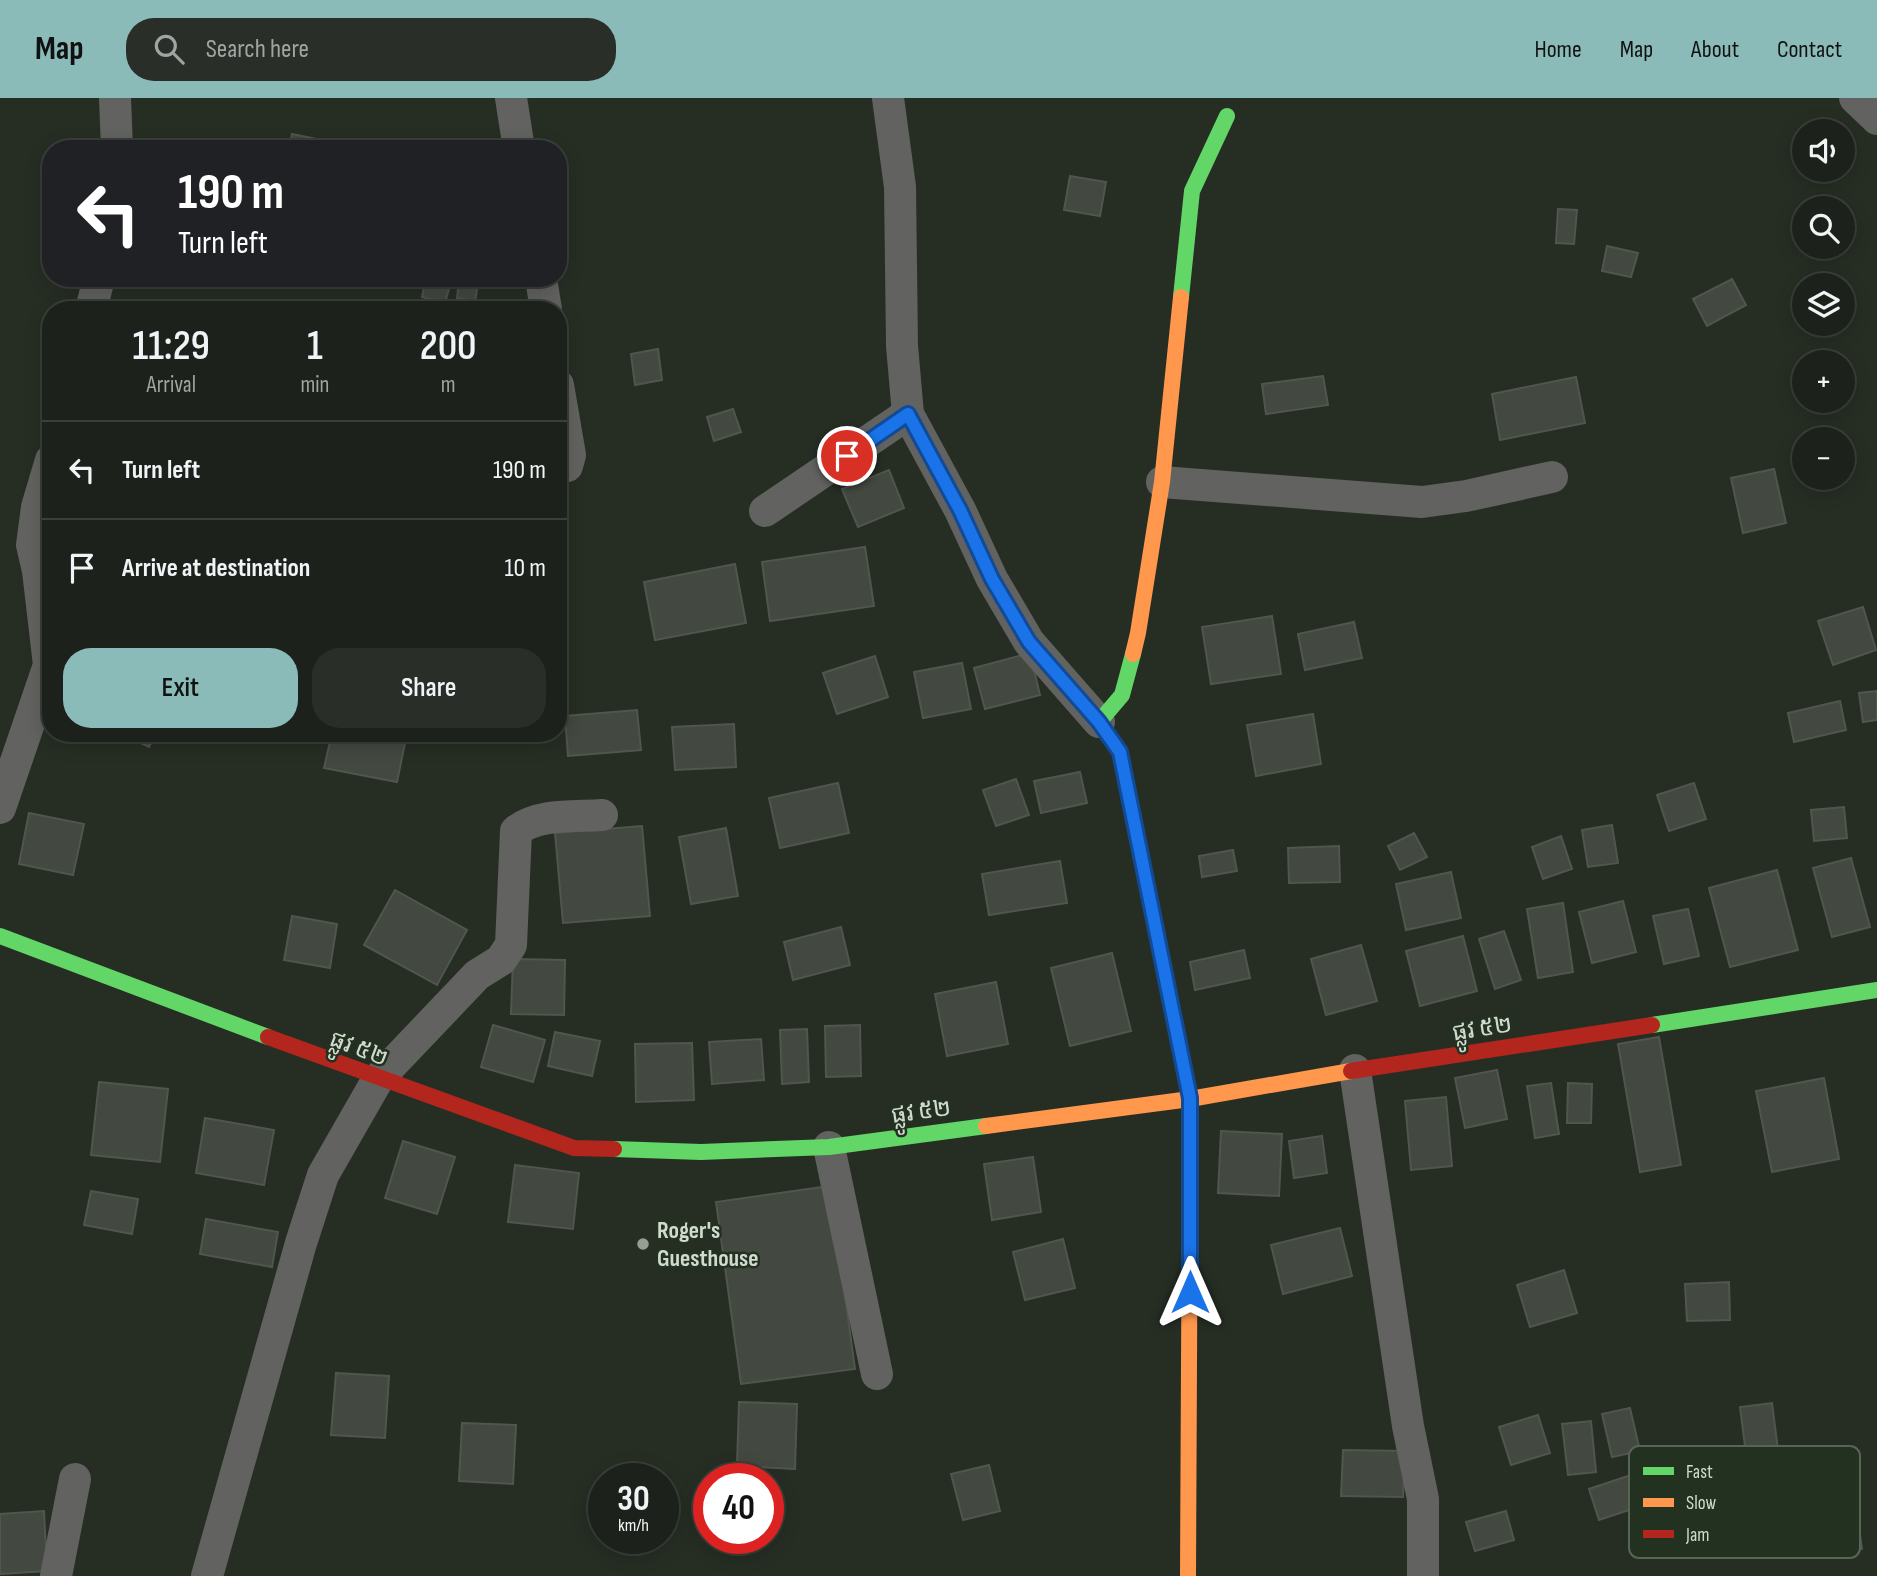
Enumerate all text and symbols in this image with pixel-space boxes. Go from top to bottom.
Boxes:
search box [126,18,616,81]
text: Map [35,29,84,69]
icon: search [150,30,188,68]
text: Search here [206,34,309,65]
text: Home [1534,35,1582,64]
text: Map [1620,35,1653,64]
text: About [1691,35,1739,64]
text: Contact [1777,35,1842,64]
map controls [1792,119,1855,490]
button: sound [1792,119,1855,182]
text: 190 m [178,164,284,223]
icon: left [63,168,154,259]
button: search [1792,196,1855,259]
text: Turn left [178,224,268,263]
button: layers [1792,273,1855,336]
text: 11:29 [132,321,210,372]
text: 1 [307,321,323,372]
text: 200 [420,321,477,372]
button: + [1792,350,1855,413]
text: Arrival [146,371,196,399]
text: min [300,371,329,399]
text: m [441,371,456,399]
pin [817,426,877,486]
button: − [1792,427,1855,490]
icon: arrive [828,437,866,475]
icon: left [63,451,101,489]
text: Turn left [122,455,200,486]
text: 190 m [493,455,546,486]
icon: arrive [63,549,101,587]
text: Arrive at destination [122,553,310,584]
text: 10 m [504,553,546,584]
button: Exit [63,648,298,728]
button: Share [312,648,546,728]
street label: ផ្លូវ ៥២ [1450,1009,1515,1055]
street label: ផ្លូវ ៥២ [323,1024,392,1079]
street label: ផ្លូវ ៥២ [889,1093,954,1137]
place label: Roger's Guesthouse [657,1216,759,1273]
marker: Roger's Guesthouse [635,1236,651,1252]
position arrow [1153,1255,1227,1329]
legend [1629,1446,1860,1558]
text: Fast [1686,1461,1713,1484]
speed limit sign: 40 [693,1463,784,1554]
text: 30 [617,1478,650,1521]
text: Slow [1686,1492,1716,1515]
text: km/h [618,1515,649,1536]
text: Jam [1685,1524,1709,1547]

